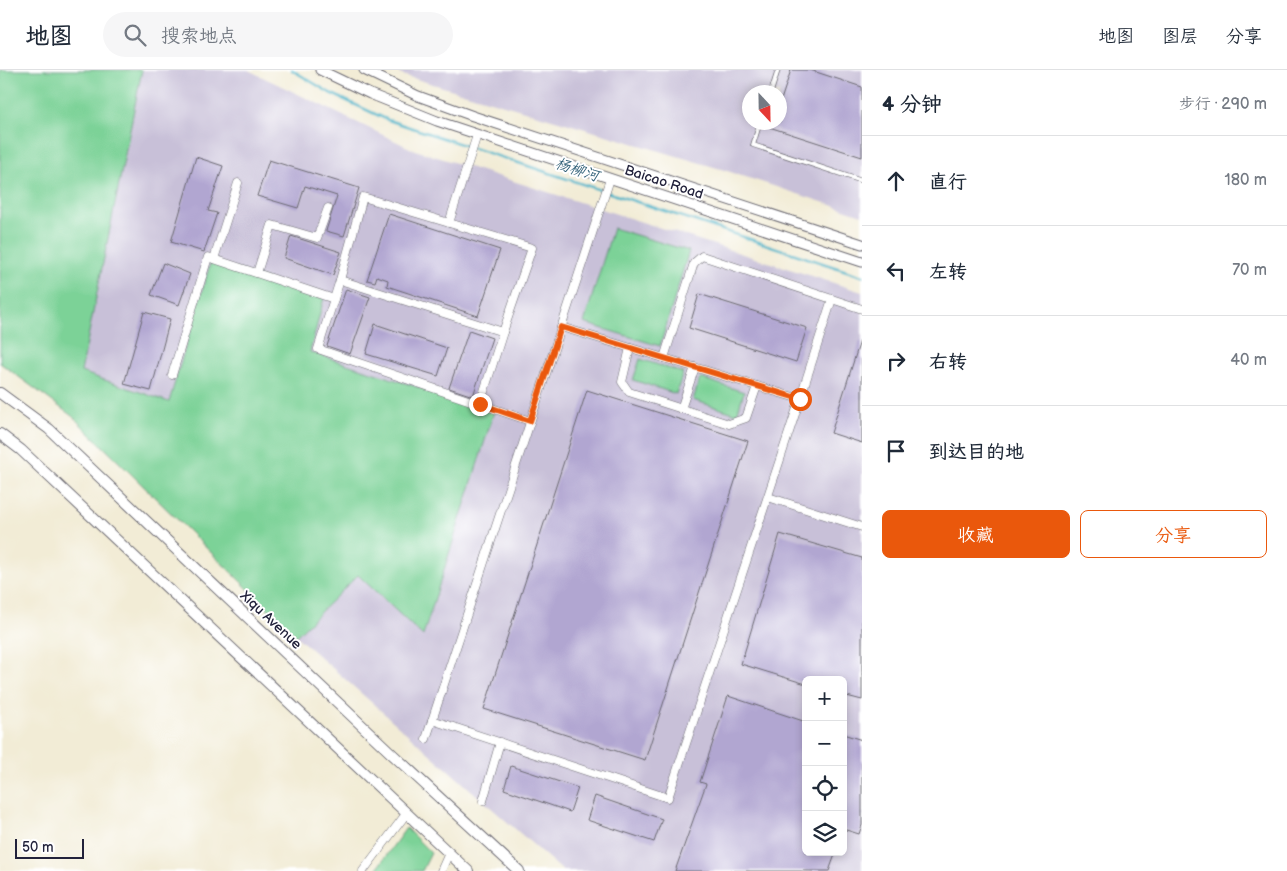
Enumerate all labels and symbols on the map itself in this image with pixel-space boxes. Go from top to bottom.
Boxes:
north arrow [742,85,787,130]
water label: 杨柳河 [553,154,604,187]
street label: Baicao Road [622,161,706,203]
route start [789,388,812,411]
route end [469,393,492,416]
street label: Xiqu Avenue [236,587,305,653]
scale bar [15,836,84,859]

